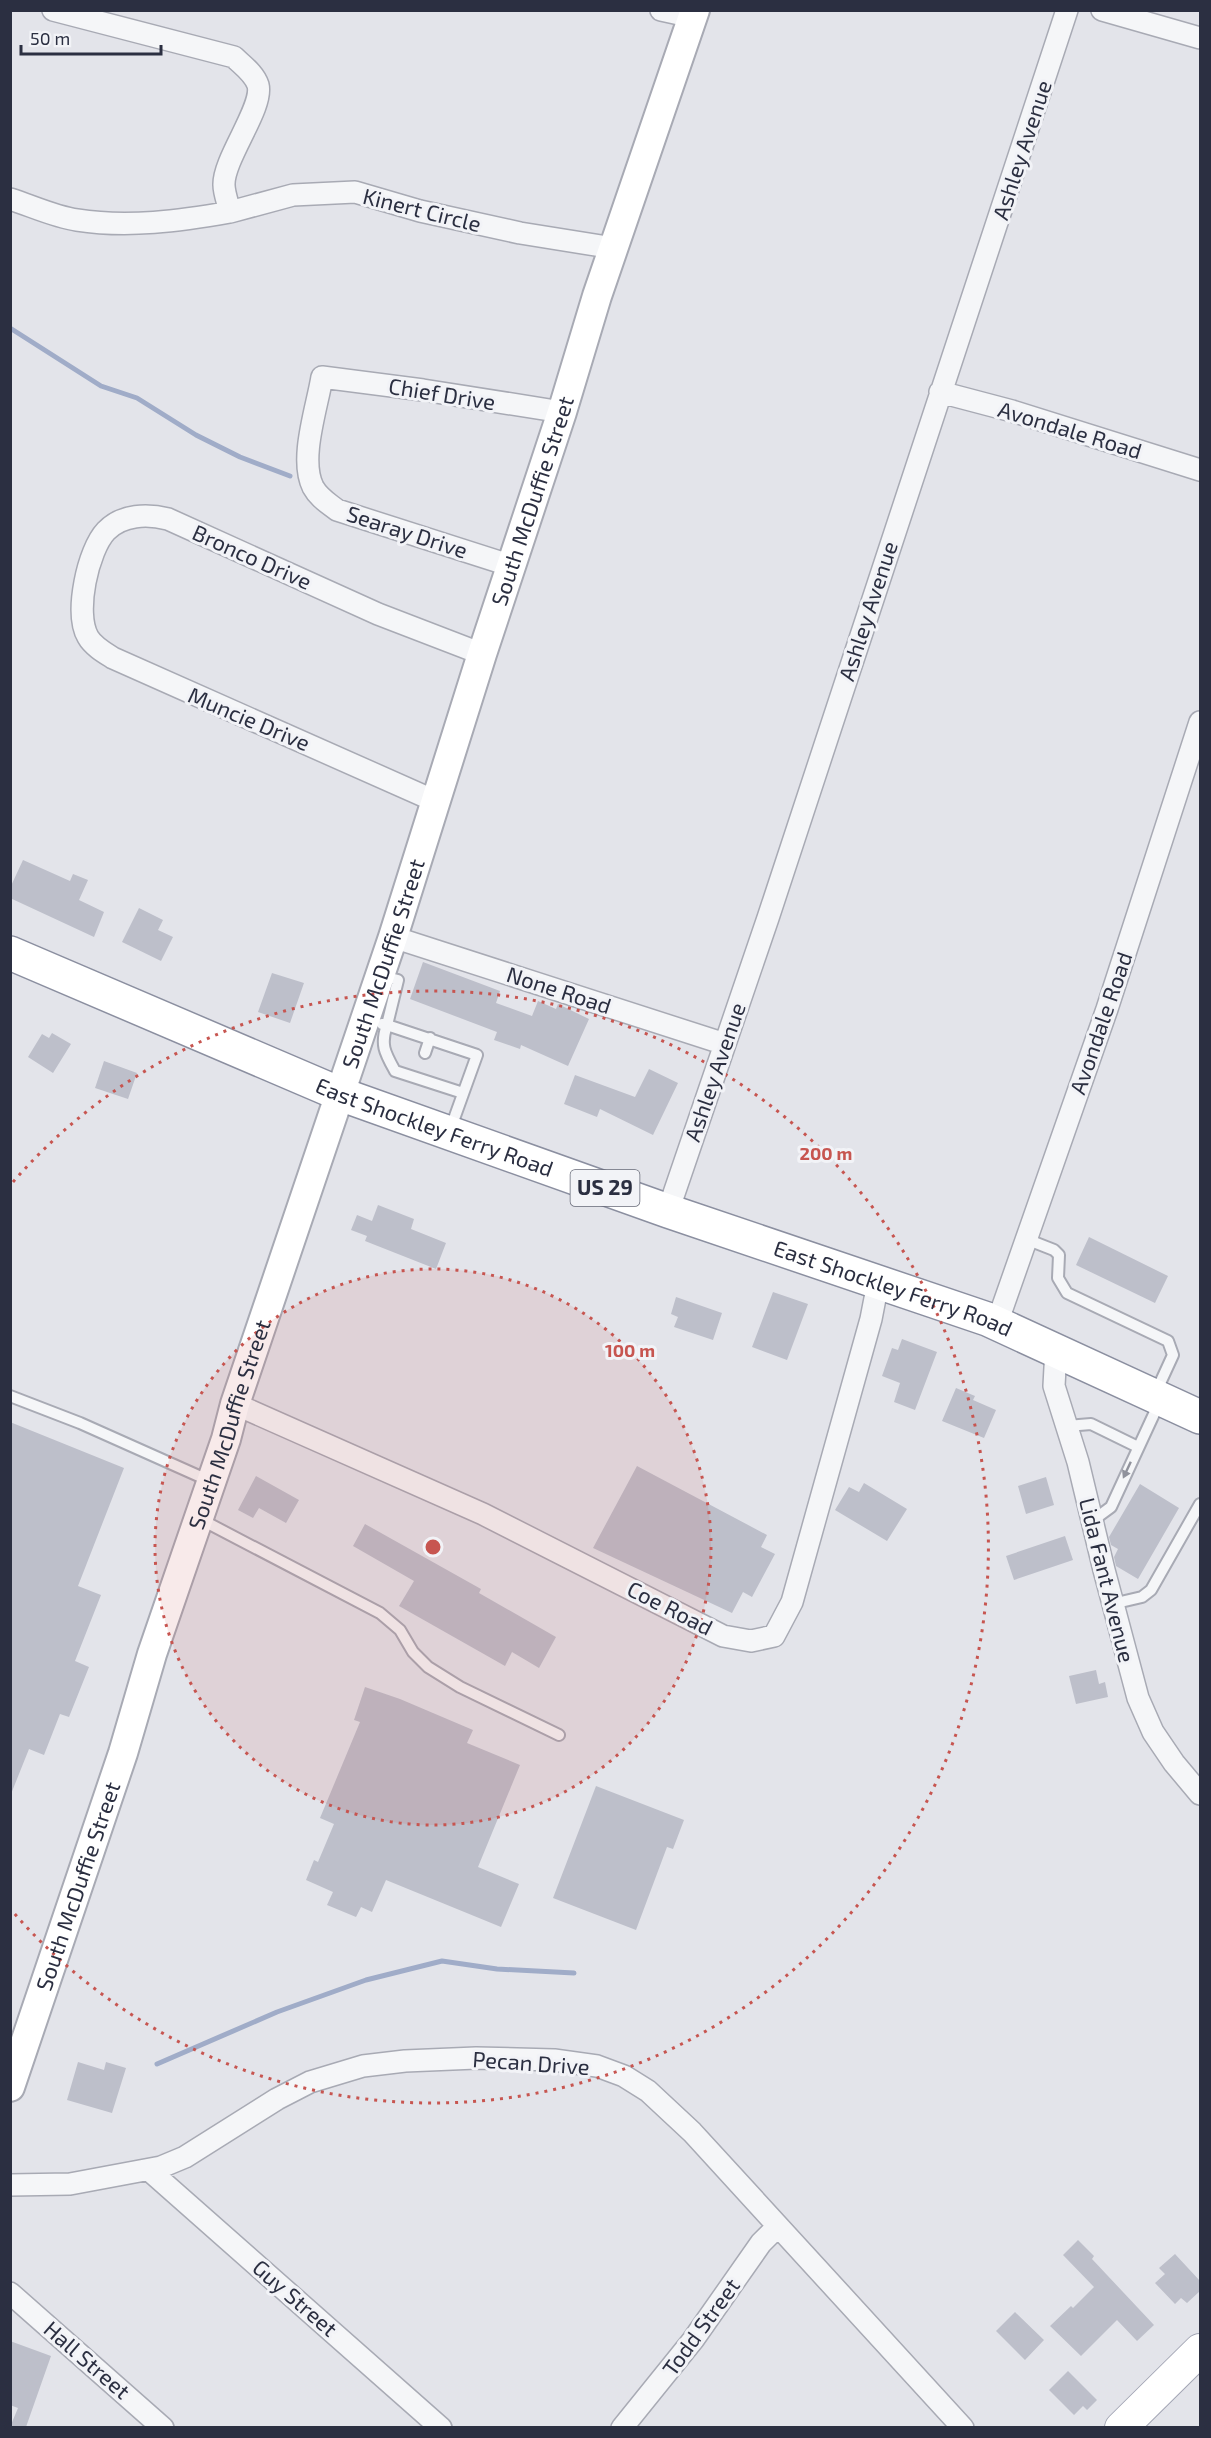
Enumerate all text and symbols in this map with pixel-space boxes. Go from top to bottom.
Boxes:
scale bar [21,18,160,56]
text: 50 m [30,27,70,49]
street label: Ashley Avenue [986,77,1056,223]
street label: Kinert Circle [360,182,484,236]
street label: Chief Drive [387,372,497,414]
street label: South McDuffie Street [485,393,578,609]
street label: Avondale Road [995,395,1145,463]
street label: Searay Drive [344,499,471,563]
street label: Bronco Drive [189,518,316,594]
street label: Ashley Avenue [832,538,902,684]
street label: Muncie Drive [185,681,314,755]
street label: South McDuffie Street [336,855,429,1071]
street label: Avondale Road [1064,948,1137,1097]
street label: None Road [504,960,615,1018]
street label: Ashley Avenue [678,999,750,1145]
street label: East Shockley Ferry Road [312,1071,557,1181]
text: 200 m [800,1142,852,1164]
road number: US 29 [570,1170,640,1206]
street label: East Shockley Ferry Road [771,1234,1017,1341]
street label: South McDuffie Street [182,1316,275,1532]
text: 100 m [605,1339,655,1361]
one-way arrow [1123,1462,1132,1479]
street label: Lida Fant Avenue [1075,1495,1141,1665]
centre of rings [423,1537,443,1557]
street label: Coe Road [623,1575,718,1640]
street label: South McDuffie Street [30,1778,124,1994]
street label: Pecan Drive [472,2045,591,2079]
street label: Guy Street [248,2253,343,2341]
street label: Todd Street [656,2273,744,2380]
street label: Hall Street [39,2315,136,2404]

